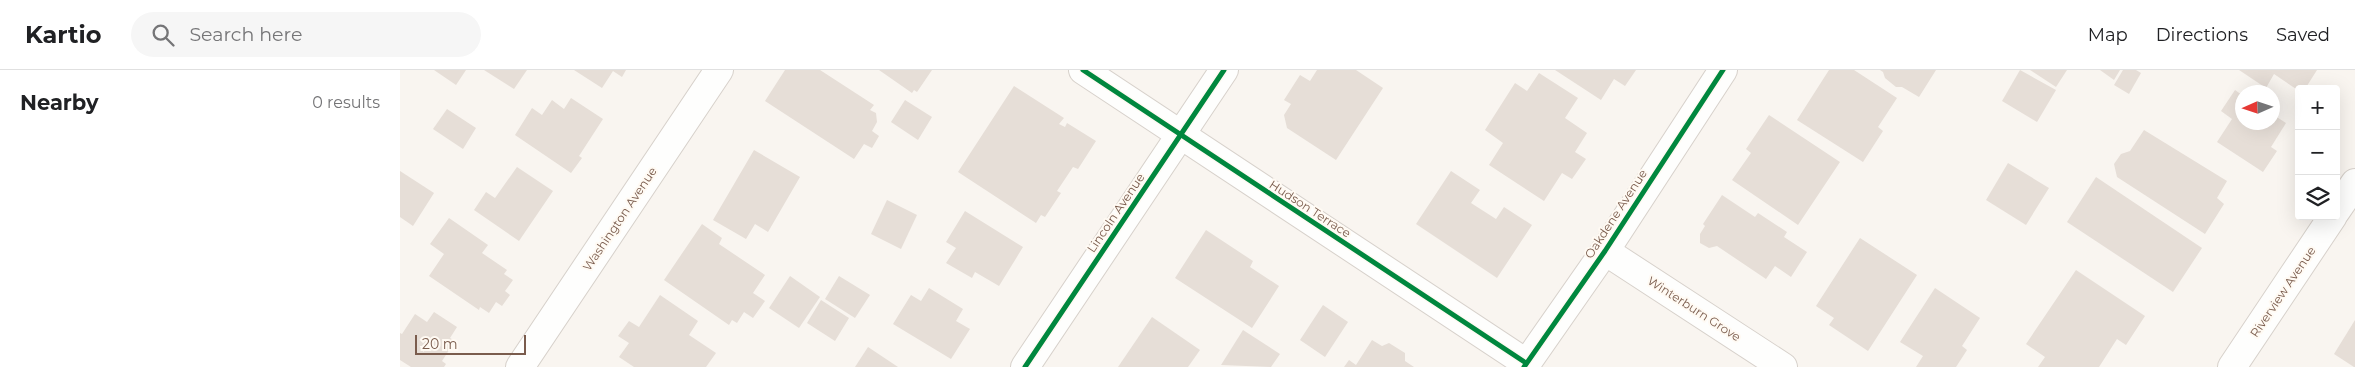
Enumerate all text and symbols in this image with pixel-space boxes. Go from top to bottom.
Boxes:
search box [131,12,481,57]
text: Kartio [25,20,101,49]
icon: search [149,21,177,49]
text: Search here [189,23,302,46]
text: Map [2088,24,2128,46]
text: Directions [2156,24,2248,46]
text: Saved [2276,24,2330,46]
north arrow [2235,85,2280,130]
map controls [2295,85,2340,220]
button: + [2295,85,2340,130]
text: Nearby [20,90,99,115]
text: 0 results [312,93,380,112]
button: − [2295,130,2340,175]
street label: Washington Avenue [579,164,660,273]
street label: Oakdene Avenue [1581,166,1650,261]
street label: Lincoln Avenue [1084,170,1148,255]
button: layers [2295,175,2340,220]
street label: Hudson Terrace [1267,177,1354,240]
street label: Riverview Avenue [2247,243,2319,340]
street label: Winterburn Grove [1645,273,1744,344]
scale bar [415,332,526,355]
text: 20 m [422,335,458,353]

